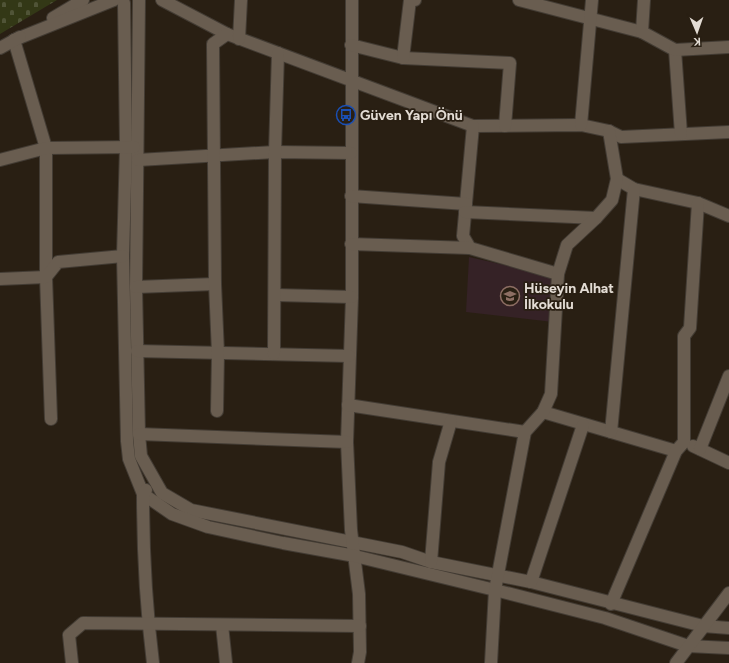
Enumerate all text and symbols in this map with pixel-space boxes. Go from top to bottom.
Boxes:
north arrow [677,12,717,52]
text: K [693,35,701,48]
bus stop icon: Güven Yapı Önü [335,104,357,126]
place label: Güven Yapı Önü [360,107,463,124]
place label: Hüseyin Alhat İlkokulu [524,280,614,313]
school or university icon: Hüseyin Alhat İlkokulu [499,285,521,307]

